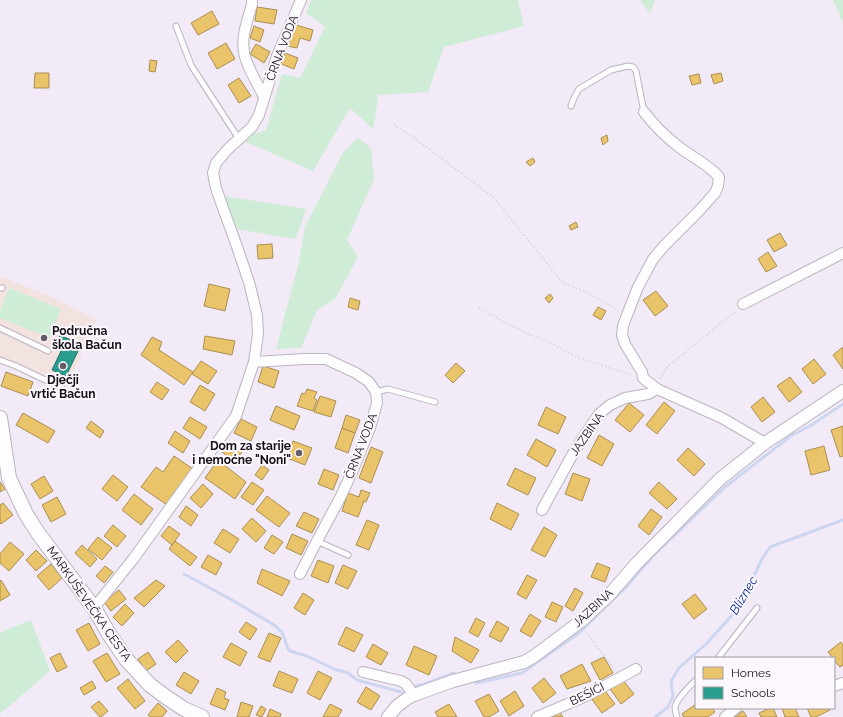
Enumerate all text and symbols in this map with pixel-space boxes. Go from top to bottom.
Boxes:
street label: ČRNA VODA [263,13,301,83]
place label: Područna škola Bačun [52,324,122,352]
marker: Područna škola Bačun [39,333,49,343]
marker: Dječji vrtić Bačun [58,361,68,371]
place label: Dječji vrtić Bačun [30,373,96,401]
street label: JAZBINA [567,410,607,458]
street label: ČRNA VODA [342,411,380,481]
place label: Dom za starije i nemoćne "Noni" [192,439,291,467]
marker: Dom za starije i nemoćne "Noni" [294,448,304,458]
street label: MARKUŠEVEČKA CESTA [44,544,134,664]
water label: Bliznec [726,573,761,617]
street label: JAZBINA [570,586,616,630]
legend [695,657,835,709]
text: Homes [731,666,771,680]
street label: BEŠIĆI [567,680,607,708]
text: Schools [731,686,775,700]

